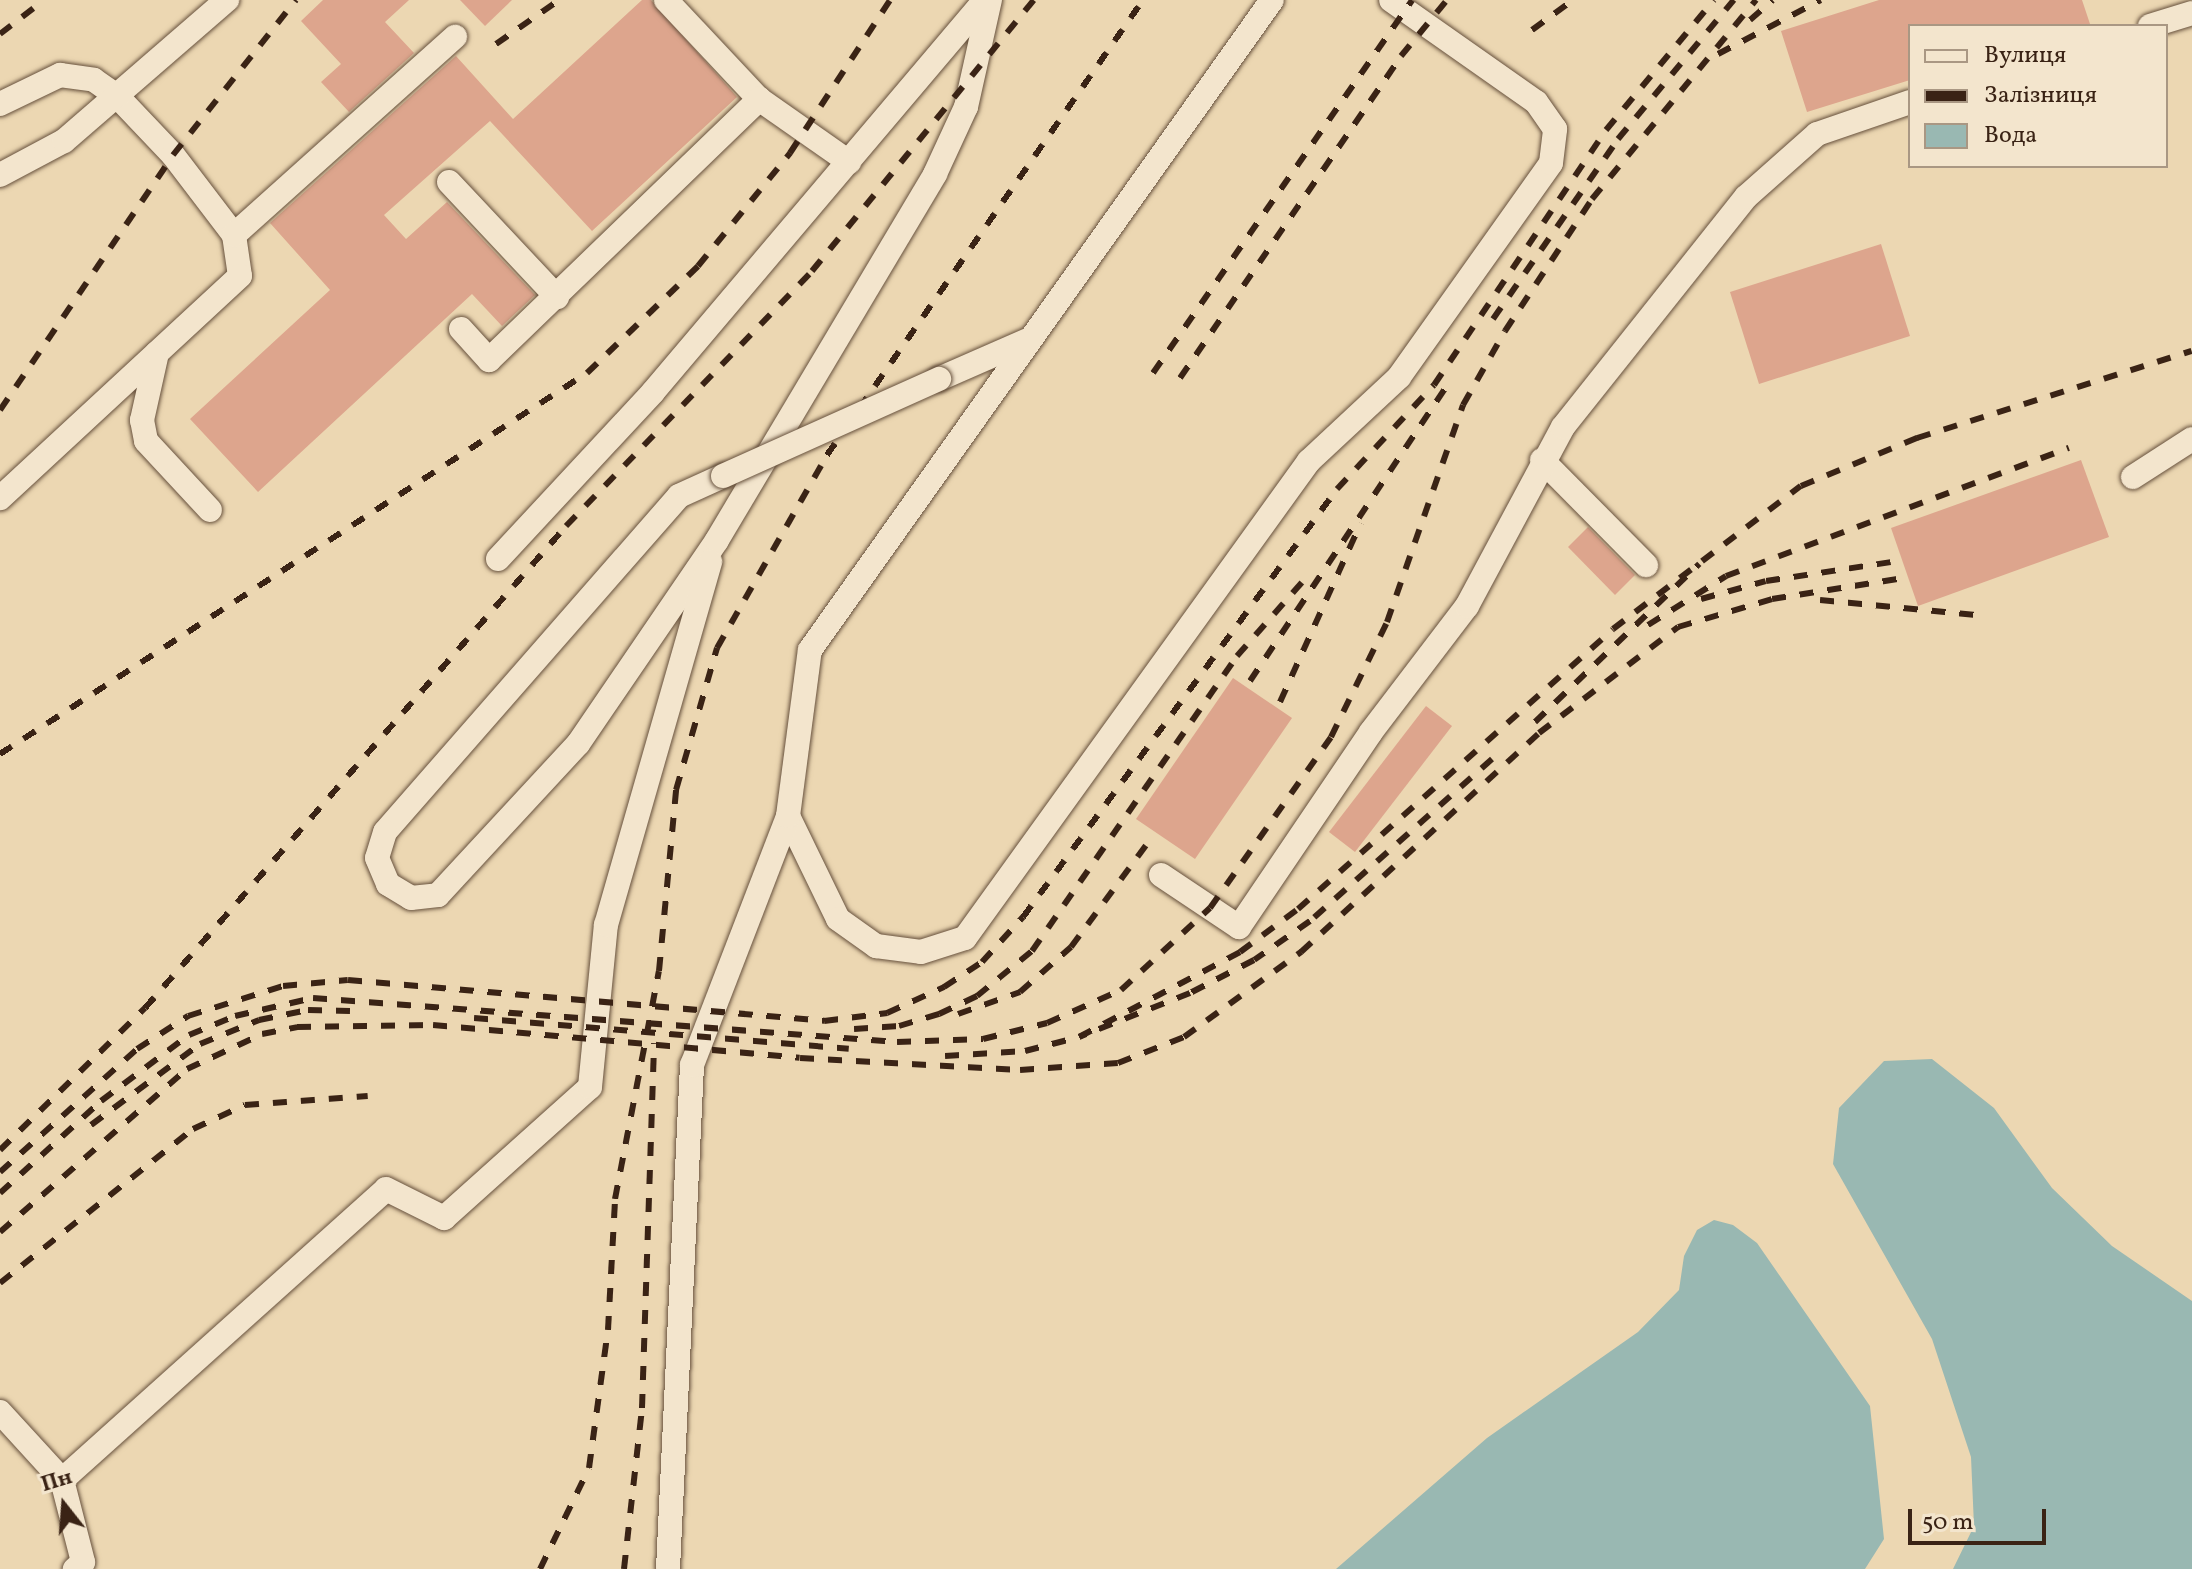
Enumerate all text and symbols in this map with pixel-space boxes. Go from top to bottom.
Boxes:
legend [1908,24,2168,168]
text: Вулиця [1984,39,2066,73]
text: Залізниця [1984,79,2097,113]
text: Вода [1984,119,2037,153]
text: Пн [37,1462,76,1501]
north arrow [24,1465,104,1545]
scale bar [1912,1493,2050,1543]
text: 50 m [1922,1506,1974,1540]

